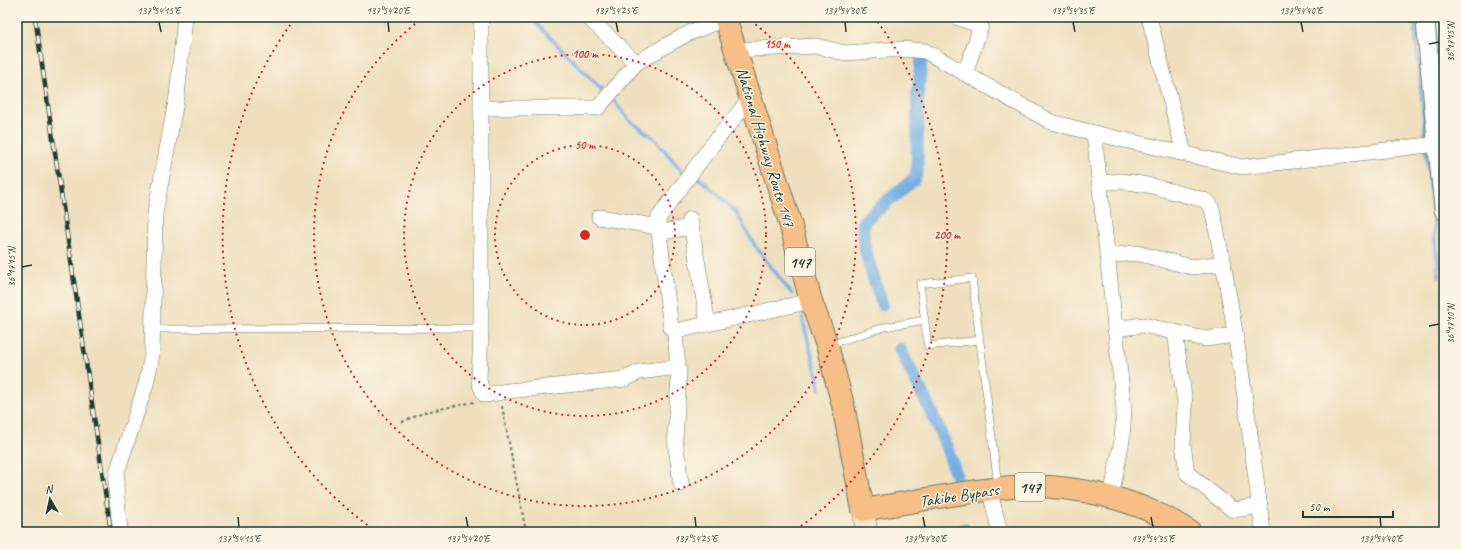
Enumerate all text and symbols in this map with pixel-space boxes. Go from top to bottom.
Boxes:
text: 137°54'15"E [137,4,182,17]
text: 137°54'20"E [366,4,411,17]
text: 137°54'25"E [594,4,639,17]
text: 137°54'30"E [823,4,868,17]
text: 137°54'35"E [1051,4,1096,17]
text: 137°54'40"E [1279,4,1324,17]
text: 36°17'15"N [1444,20,1457,62]
text: 150 m [764,36,791,52]
text: 100 m [572,46,599,62]
street label: National Highway Route 147 [731,65,800,231]
text: 50 m [575,137,596,153]
text: 200 m [934,227,961,243]
centre of rings [578,228,592,242]
text: 36°17'15"N [5,245,18,287]
road number: 147 [785,248,815,276]
text: 36°17'10"N [1444,302,1457,344]
road number: 147 [1015,473,1045,501]
north arrow [30,479,70,519]
street label: Takibe Bypass [918,479,1002,512]
text: N [44,481,55,497]
scale bar [1303,493,1393,519]
text: 50 m [1309,499,1331,515]
text: 137°54'15"E [217,532,262,545]
text: 137°54'20"E [446,532,491,545]
text: 137°54'25"E [674,532,719,545]
text: 137°54'30"E [903,532,948,545]
text: 137°54'35"E [1131,532,1176,545]
text: 137°54'40"E [1359,532,1404,545]

